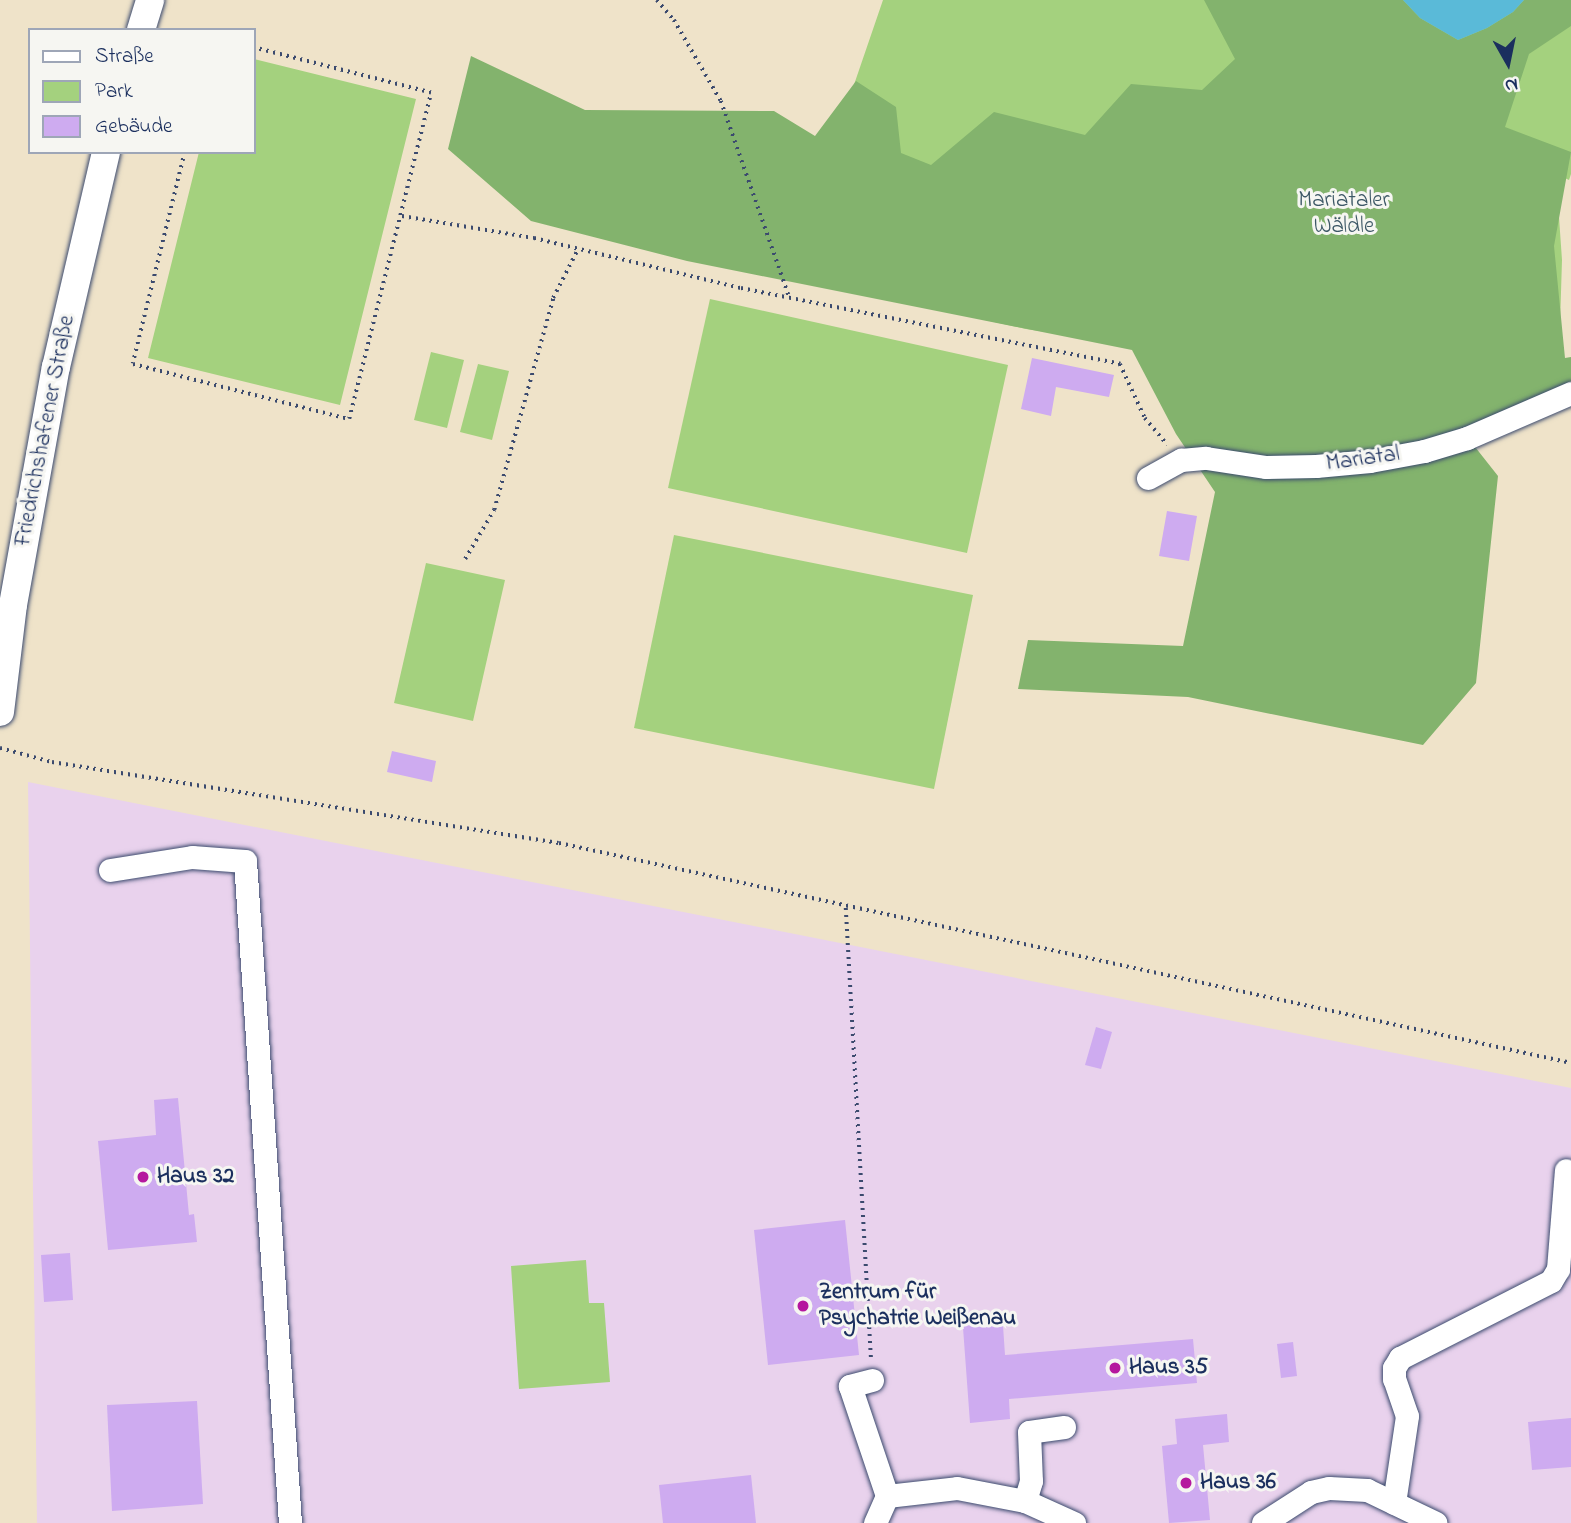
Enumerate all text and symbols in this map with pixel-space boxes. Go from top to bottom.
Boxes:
legend [28,28,256,154]
north arrow [1473,28,1543,98]
text: Straße [95,42,154,72]
text: N [1503,70,1520,99]
text: Park [95,77,133,107]
text: Gebäude [95,112,172,142]
park label: Mariataler Wäldle [1298,187,1390,241]
street label: Friedrichshafener Straße [10,313,82,549]
street label: Mariatal [1324,441,1402,479]
place label: Haus 32 [157,1163,234,1191]
marker: Haus 32 [135,1169,151,1185]
place label: Zentrum für Psychatrie Weißenau [819,1279,1016,1333]
marker: Zentrum für Psychatrie Weißenau [793,1296,813,1316]
place label: Haus 35 [1129,1354,1208,1382]
marker: Haus 35 [1107,1360,1123,1376]
place label: Haus 36 [1200,1469,1276,1497]
marker: Haus 36 [1178,1475,1194,1491]

